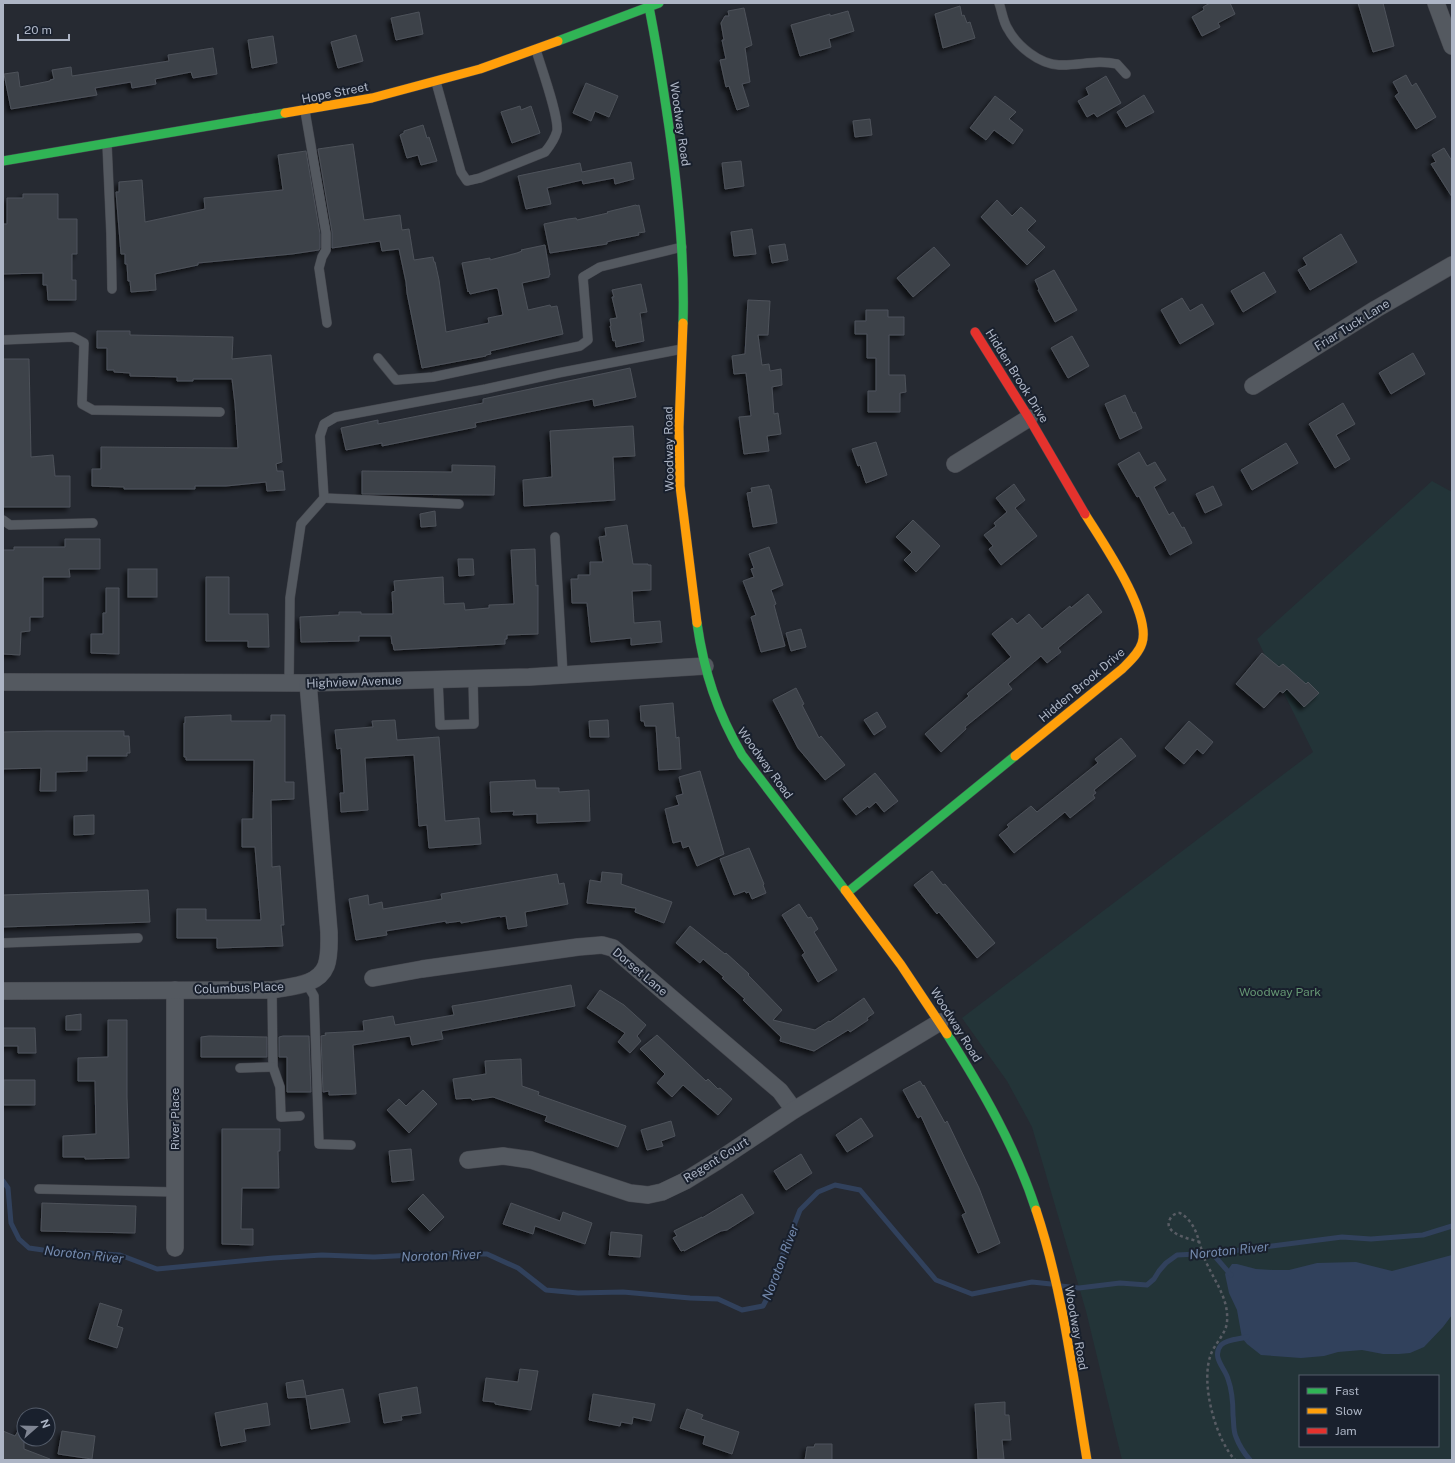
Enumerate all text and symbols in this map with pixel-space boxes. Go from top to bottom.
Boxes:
scale bar [18,16,69,42]
text: 20 m [24,23,52,37]
street label: Hope Street [300,80,370,106]
street label: Woodway Road [667,81,693,167]
street label: Friar Tuck Lane [1312,296,1392,354]
street label: Hidden Brook Drive [983,327,1052,426]
street label: Woodway Road [661,406,677,492]
street label: Hidden Brook Drive [1036,645,1128,725]
street label: Highview Avenue [306,673,402,691]
street label: Woodway Road [734,725,796,801]
street label: Dorset Lane [610,945,670,999]
street label: Columbus Place [194,979,284,997]
street label: Woodway Road [928,985,984,1065]
park label: Woodway Park [1239,985,1321,999]
street label: River Place [168,1088,182,1150]
street label: Regent Court [681,1134,751,1186]
water label: Noroton River [759,1222,802,1302]
water label: Noroton River [1189,1239,1270,1262]
water label: Noroton River [43,1243,125,1266]
water label: Noroton River [401,1247,481,1264]
street label: Woodway Road [1062,1285,1090,1371]
legend [1299,1375,1439,1447]
text: Fast [1335,1384,1360,1398]
text: Slow [1335,1404,1363,1418]
north arrow [16,1407,56,1447]
text: N [38,1417,53,1430]
text: Jam [1335,1424,1357,1438]

